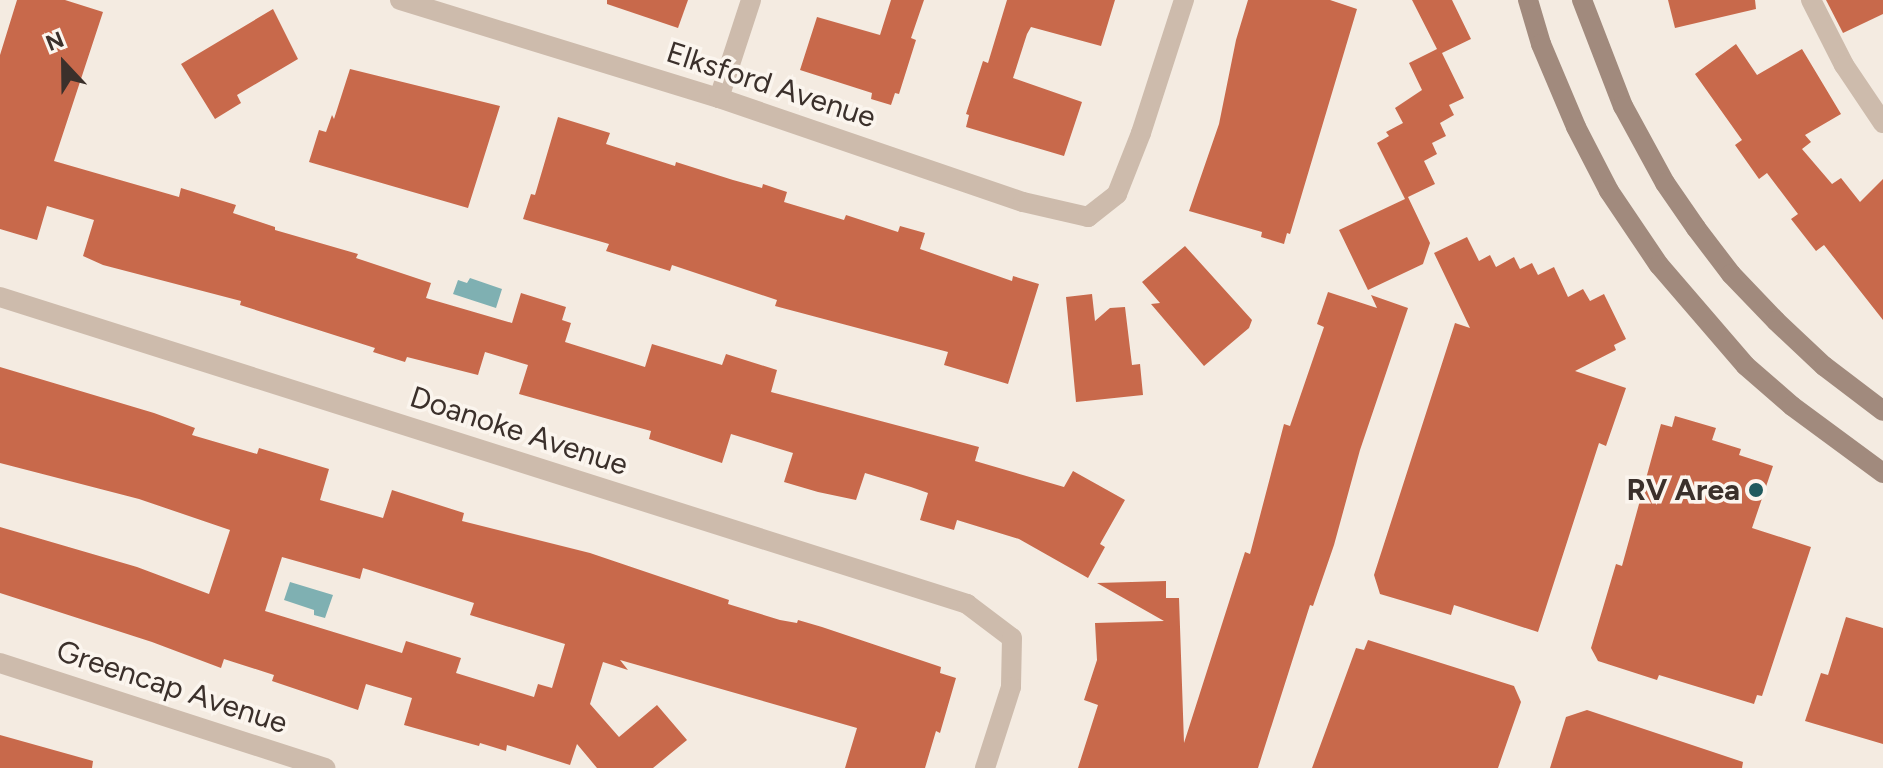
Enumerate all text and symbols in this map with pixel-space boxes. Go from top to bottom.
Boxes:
north arrow [24,24,104,104]
text: N [42,26,68,57]
street label: Elksford Avenue [662,34,880,136]
street label: Doanoke Avenue [406,379,632,483]
place label: RV Area [1626,472,1740,508]
marker: RV Area [1747,481,1765,499]
street label: Greencap Avenue [52,633,292,741]

